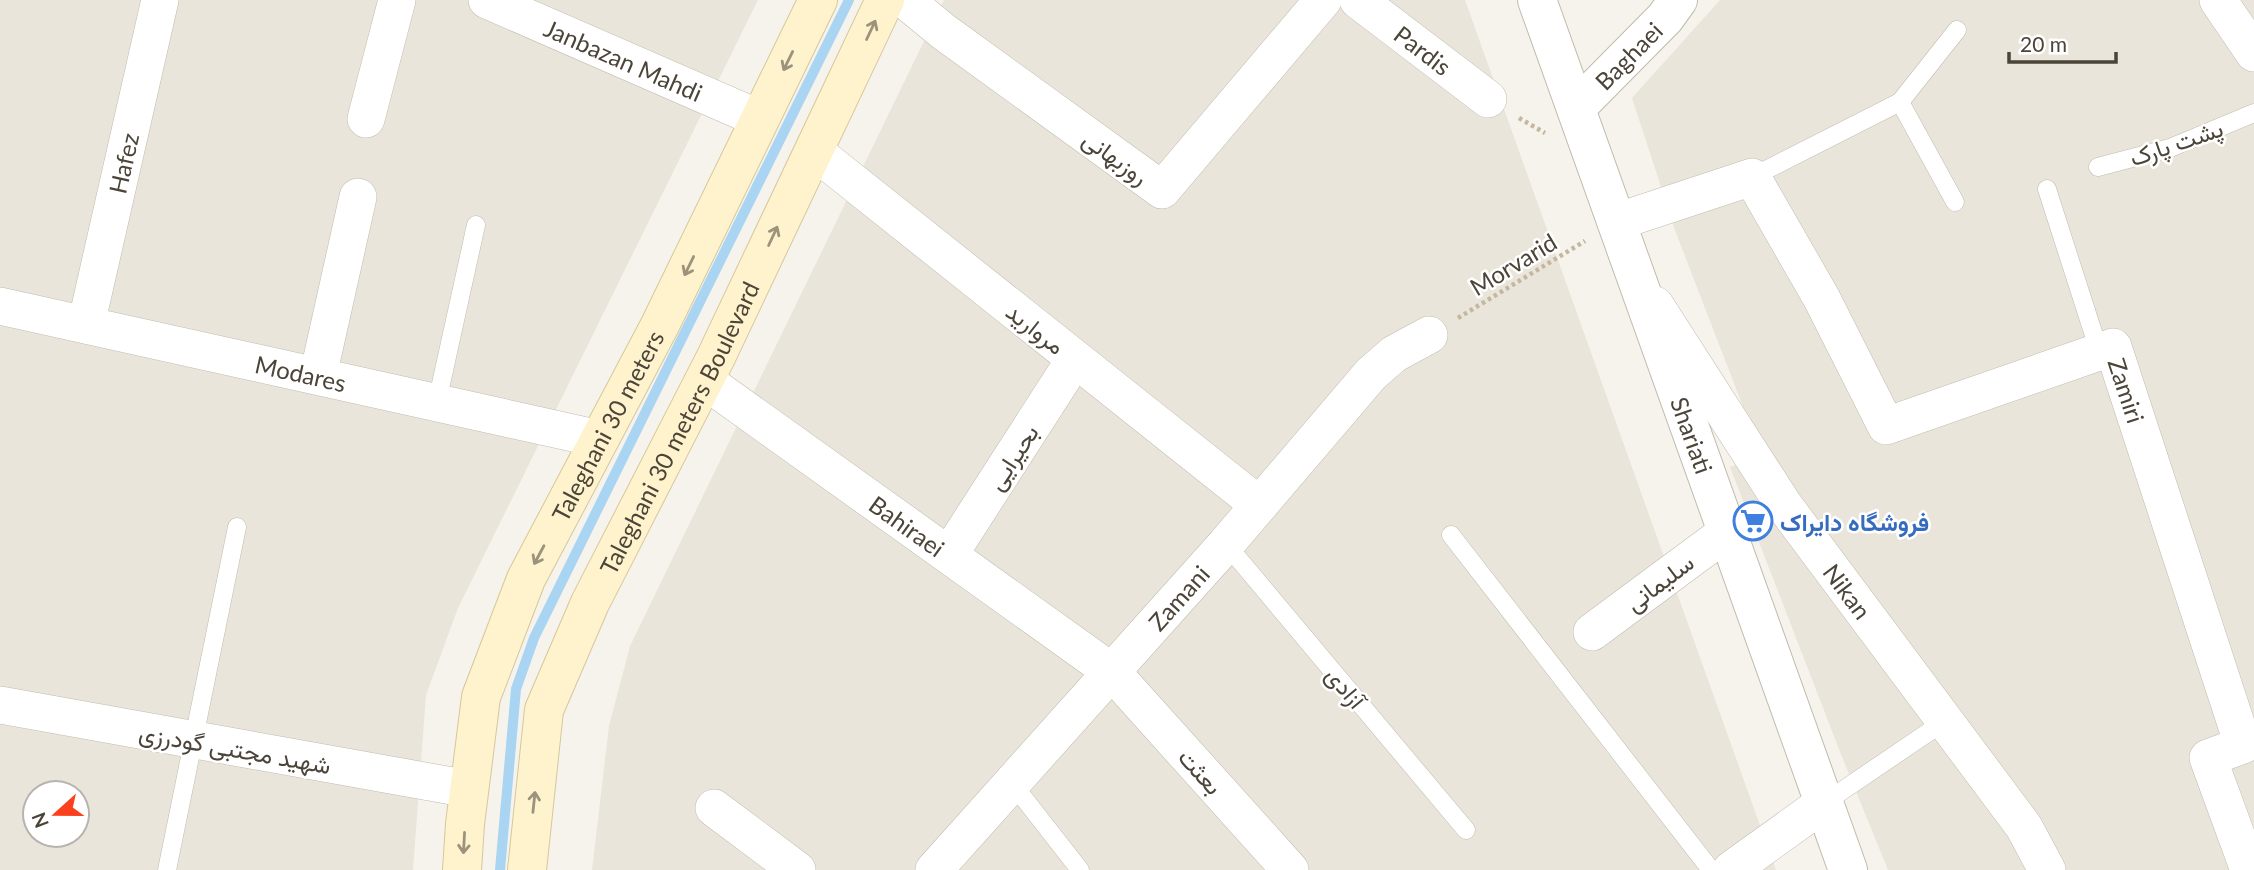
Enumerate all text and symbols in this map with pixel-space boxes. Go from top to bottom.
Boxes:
street label: Janbazan Mahdi [540,12,707,107]
street label: Baghaei [1588,15,1668,95]
street label: Pardis [1389,19,1457,81]
one-way arrow [865,20,878,41]
scale bar [2009,21,2116,65]
text: 20 m [2020,31,2067,56]
one-way arrow [781,50,795,71]
street label: پشت پارک [2125,113,2228,174]
street label: روزبهانی [1076,124,1154,192]
street label: Hafez [102,130,144,196]
one-way arrow [767,226,781,247]
street label: Morvarid [1464,227,1562,301]
one-way arrow [681,255,695,276]
street label: Taleghani 30 meters Boulevard [593,276,764,579]
street label: مروارید [1000,296,1071,361]
street label: Taleghani 30 meters [545,325,669,526]
street label: Modares [253,349,349,397]
street label: Zamiri [2103,354,2151,426]
street label: Shariati [1666,393,1720,477]
street label: بحیرایی [980,419,1046,496]
street label: Bahiraei [864,489,950,562]
supermarket icon: فروشگاه دایراک [1732,500,1774,542]
place label: فروشگاه دایراک [1780,507,1929,538]
one-way arrow [532,544,545,565]
street label: سلیمانی [1619,547,1699,618]
street label: Nikan [1818,558,1878,624]
street label: Zamani [1142,559,1215,636]
street label: آزادی [1319,660,1373,717]
street label: شهید مجتبی گودرزی [136,717,333,781]
street label: بعثت [1172,742,1229,801]
north arrow [21,779,91,849]
one-way arrow [528,791,541,814]
text: N [26,809,53,831]
one-way arrow [457,831,470,854]

